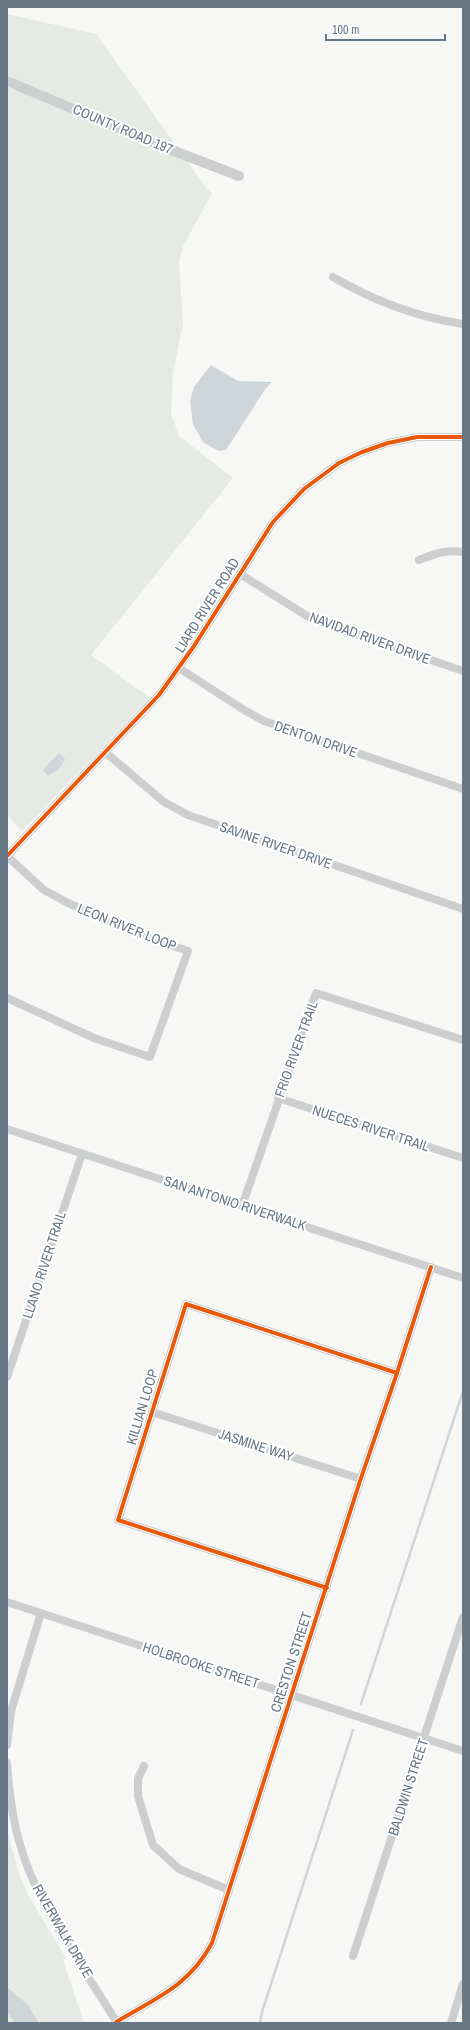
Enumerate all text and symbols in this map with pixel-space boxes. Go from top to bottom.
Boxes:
scale bar [326,16,445,42]
text: 100 m [332,22,359,38]
street label: COUNTY ROAD 197 [70,100,176,158]
street label: LIARD RIVER ROAD [171,554,243,656]
street label: NAVIDAD RIVER DRIVE [307,608,433,668]
street label: DENTON DRIVE [272,716,360,762]
street label: SAVINE RIVER DRIVE [217,817,335,873]
street label: LEON RIVER LOOP [75,899,179,955]
street label: FRIO RIVER TRAIL [270,998,322,1100]
street label: NUECES RIVER TRAIL [310,1101,432,1156]
street label: SAN ANTONIO RIVERWALK [162,1171,309,1235]
street label: LLANO RIVER TRAIL [18,1209,70,1321]
street label: KILLIAN LOOP [122,1367,162,1447]
street label: JASMINE WAY [216,1424,296,1466]
street label: CRESTON STREET [266,1610,316,1714]
street label: HOLBROOKE STREET [141,1638,261,1692]
street label: BALDWIN STREET [384,1736,432,1838]
street label: RIVERWALK DRIVE [29,1881,97,1981]

